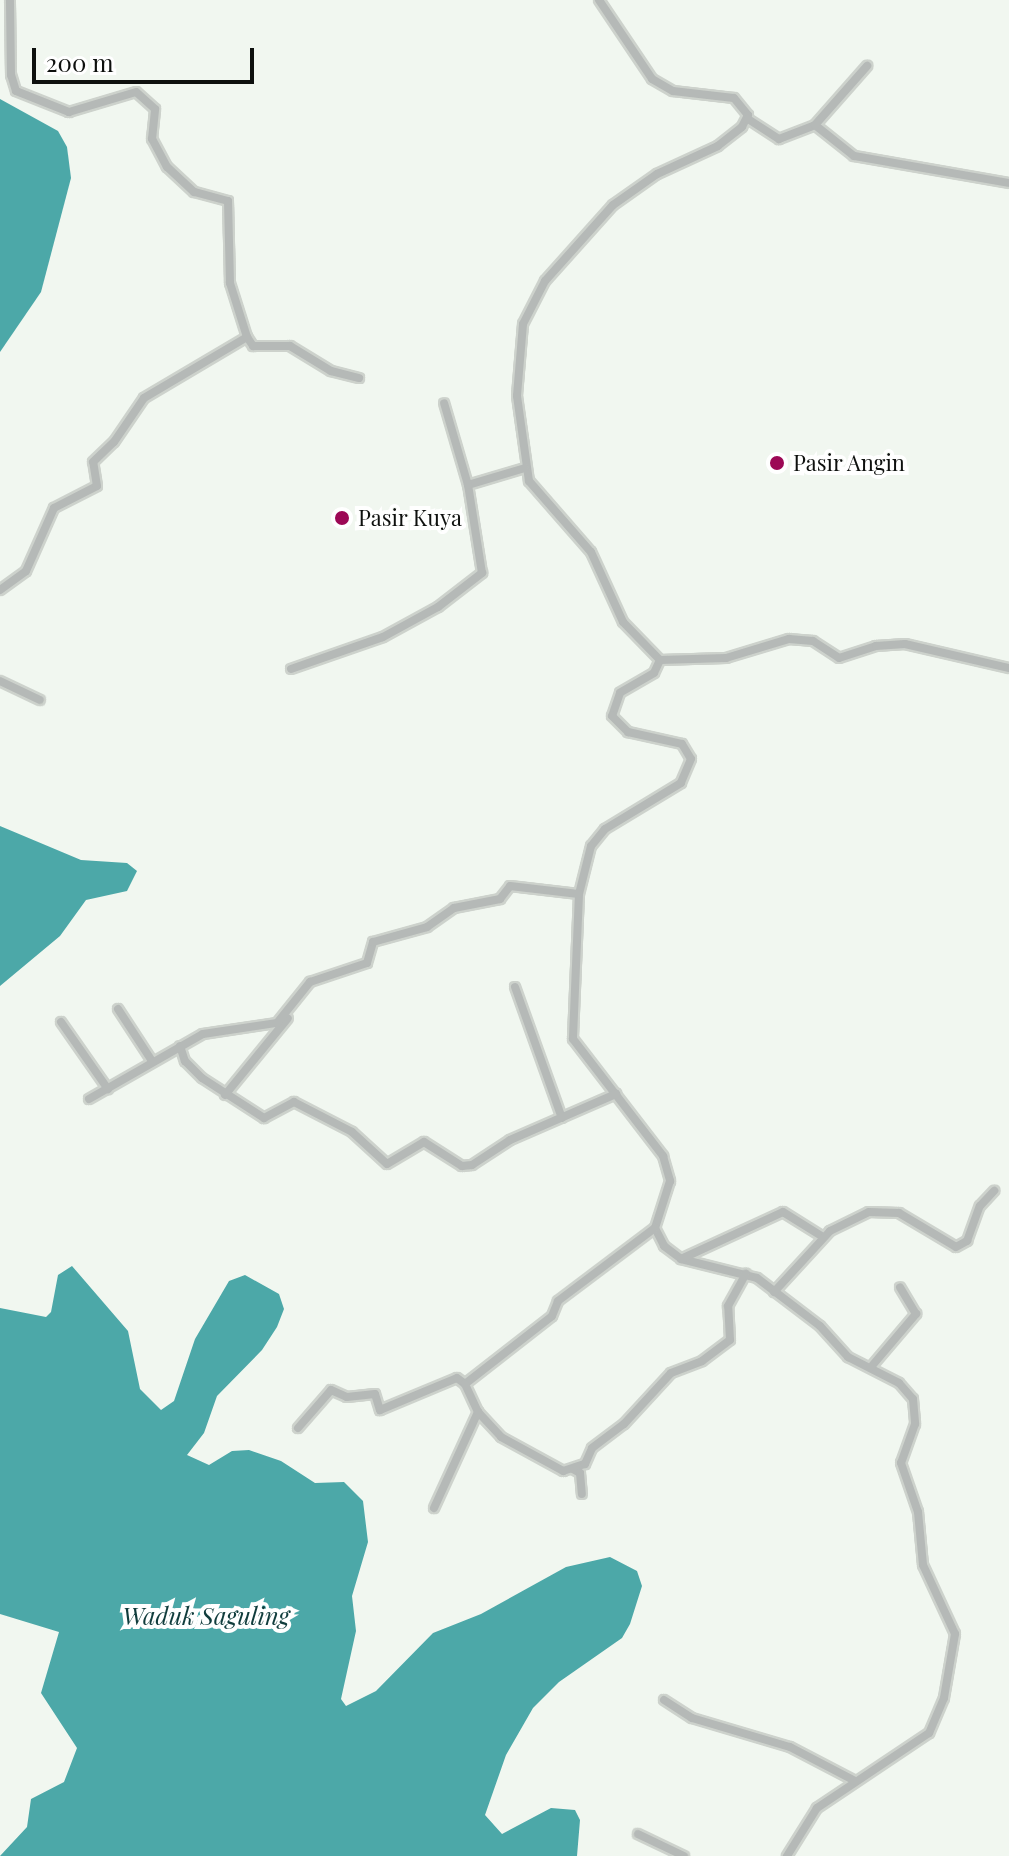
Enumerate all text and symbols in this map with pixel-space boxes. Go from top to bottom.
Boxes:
scale bar [36,32,258,82]
text: 200 m [46,46,114,78]
place label: Pasir Angin [793,450,906,476]
marker: Pasir Angin [768,454,786,472]
place label: Pasir Kuya [358,505,462,531]
marker: Pasir Kuya [333,509,351,527]
water label: Waduk Saguling [123,1602,289,1630]

